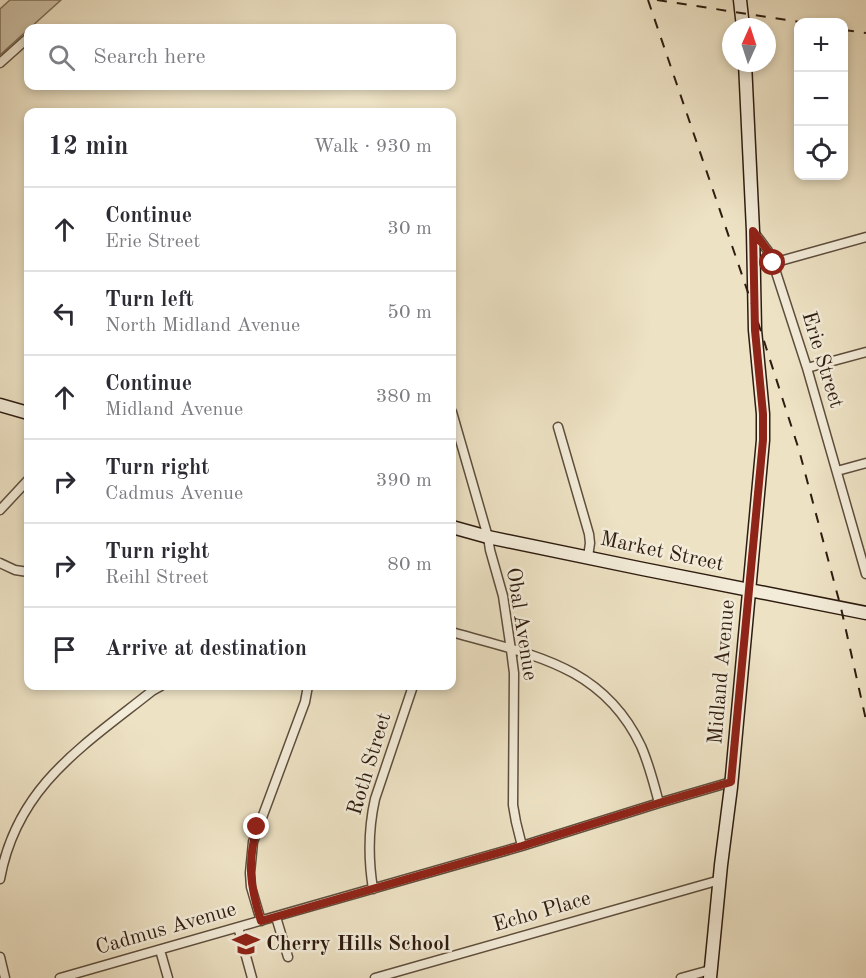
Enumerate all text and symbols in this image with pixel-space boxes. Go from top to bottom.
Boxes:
north arrow [722,18,776,72]
map controls [794,18,848,180]
button: + [794,18,848,72]
search box [24,24,456,90]
icon: search [45,41,78,74]
text: Search here [93,46,206,68]
button: − [794,72,848,126]
button: locate [794,126,848,180]
text: 12 min [48,134,128,160]
text: Walk · 930 m [313,137,432,157]
text: Continue [105,205,192,227]
icon: ahead [48,213,81,246]
text: 30 m [387,219,432,239]
text: Erie Street [105,232,200,252]
route start [759,249,785,275]
text: Turn left [105,289,194,311]
icon: left [48,297,81,330]
text: 50 m [387,303,432,323]
street label: Erie Street [797,309,847,411]
text: North Midland Avenue [105,316,300,336]
text: Continue [105,373,192,395]
icon: ahead [48,381,81,414]
text: 380 m [376,387,432,407]
text: Midland Avenue [105,400,243,420]
text: Turn right [105,457,209,479]
icon: right [48,465,81,498]
text: 390 m [376,471,432,491]
text: Cadmus Avenue [105,484,243,504]
street label: Market Street [598,529,726,575]
text: Turn right [105,541,209,563]
icon: right [48,549,81,582]
text: 80 m [387,555,432,575]
street label: Obal Avenue [502,566,540,682]
text: Reihl Street [105,568,209,588]
street label: Midland Avenue [705,599,739,745]
icon: arrive [48,633,81,666]
text: Arrive at destination [105,638,307,660]
street label: Roth Street [344,710,396,818]
route end [243,813,269,839]
street label: Echo Place [491,888,593,936]
street label: Cadmus Avenue [93,899,239,959]
school or university icon: Cherry Hills School [231,929,261,959]
place label: Cherry Hills School [266,934,450,955]

